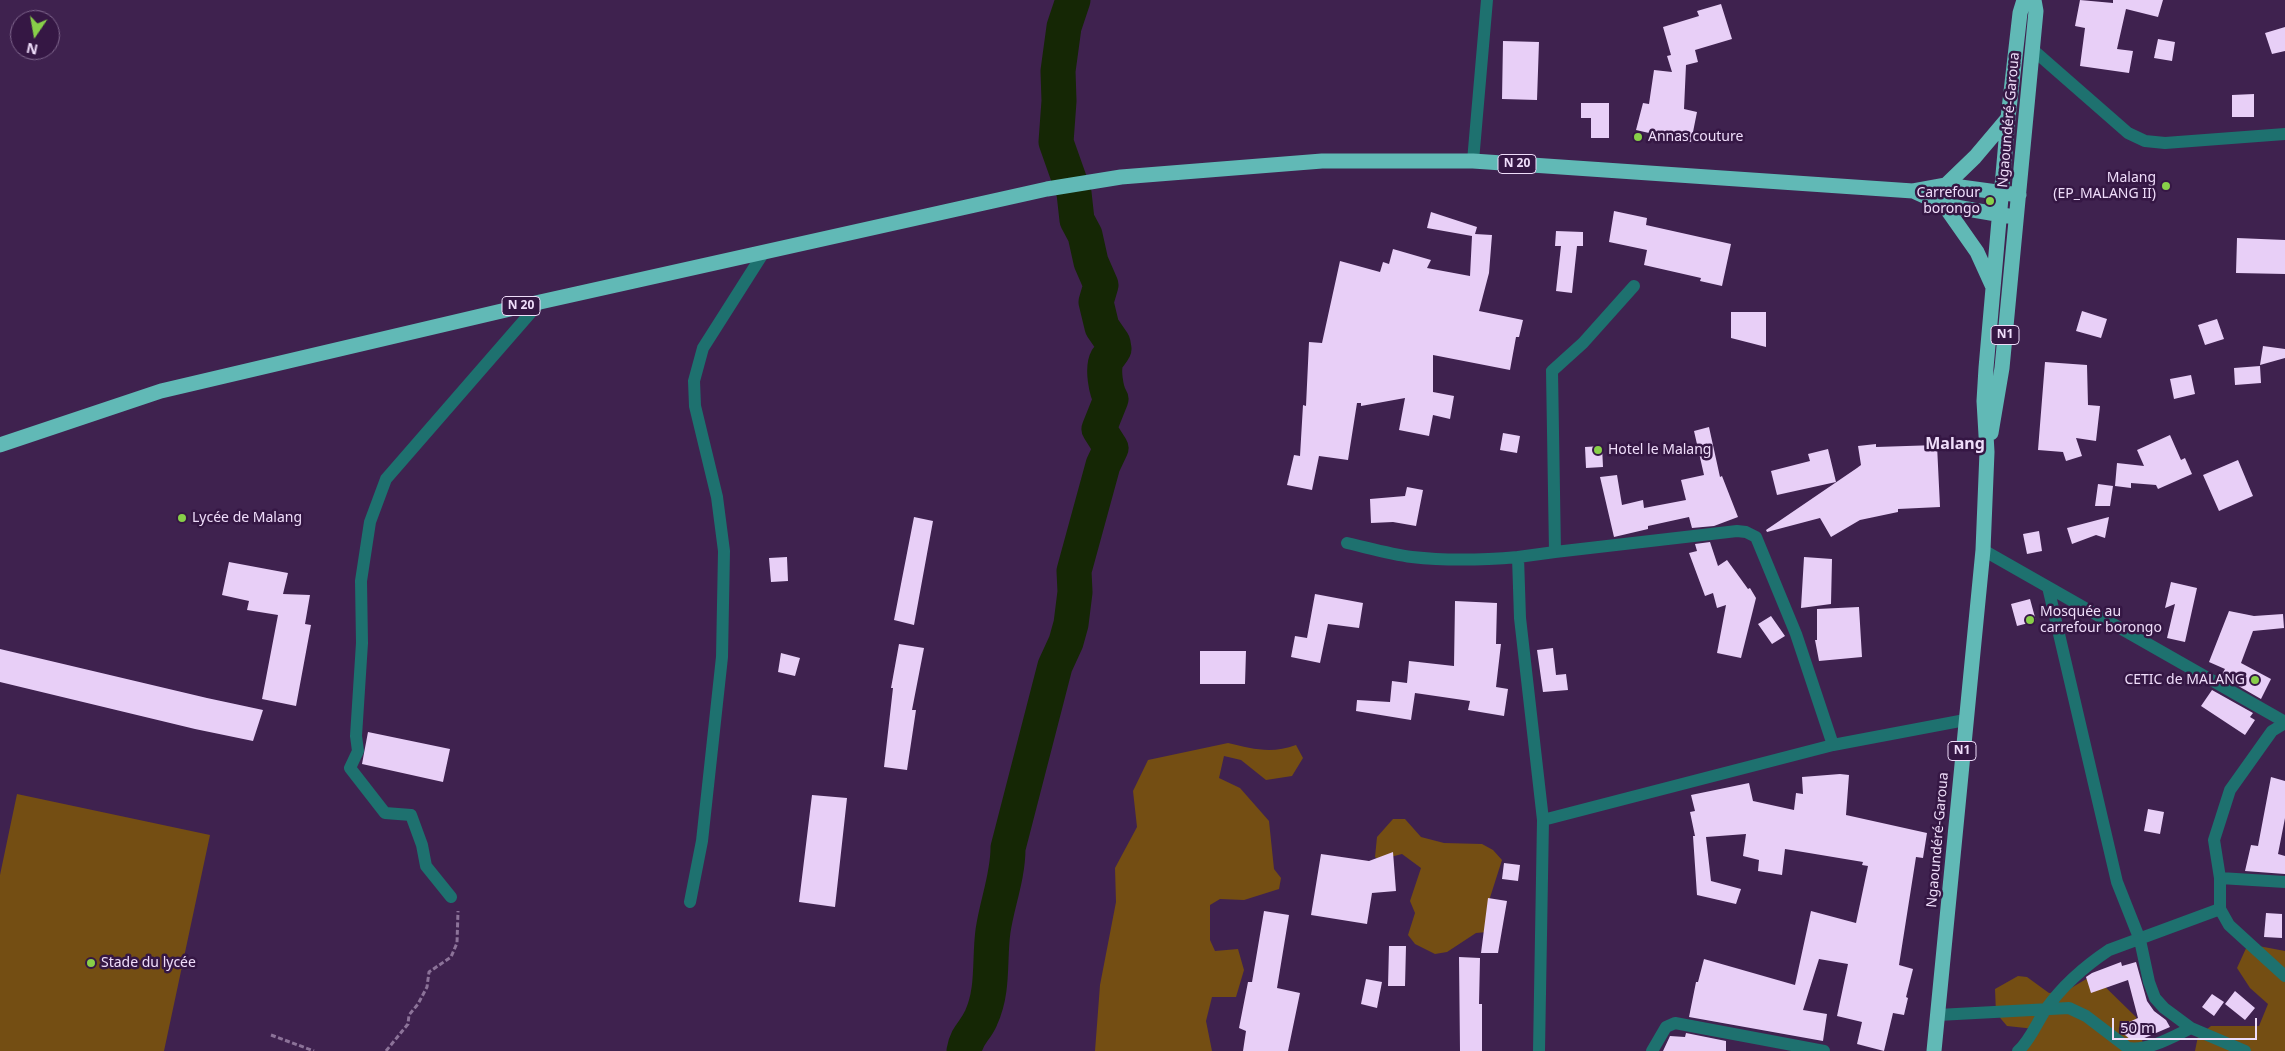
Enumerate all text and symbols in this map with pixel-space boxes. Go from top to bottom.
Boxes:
north arrow [10,10,60,60]
text: N [24,39,40,60]
street label: Ngaoundéré-Garoua [1995,52,2023,188]
place label: Annas couture [1648,129,1743,145]
marker: Annas couture [1632,131,1644,143]
road number: N 20 [1498,154,1536,173]
place label: Malang (EP_MALANG II) [2053,170,2156,202]
marker: Malang (EP_MALANG II) [2160,180,2172,192]
place label: Carrefour borongo [1916,185,1980,218]
marker: Carrefour borongo [1984,195,1996,207]
road number: N 20 [502,296,540,316]
road number: N1 [1991,326,2019,344]
district label: Malang [1925,434,1985,454]
place label: Hotel le Malang [1608,442,1711,458]
marker: Hotel le Malang [1592,444,1604,456]
place label: Lycée de Malang [192,510,302,526]
marker: Lycée de Malang [176,512,188,524]
place label: Mosquée au carrefour borongo [2040,604,2162,636]
marker: Mosquée au carrefour borongo [2024,614,2036,626]
place label: CETIC de MALANG [2124,672,2245,688]
marker: CETIC de MALANG [2249,674,2261,686]
road number: N1 [1948,741,1976,760]
street label: Ngaoundéré-Garoua [1924,772,1952,908]
place label: Stade du lycée [101,955,196,971]
marker: Stade du lycée [85,957,97,969]
scale bar [2115,1008,2260,1040]
text: 50 m [2120,1017,2155,1037]

